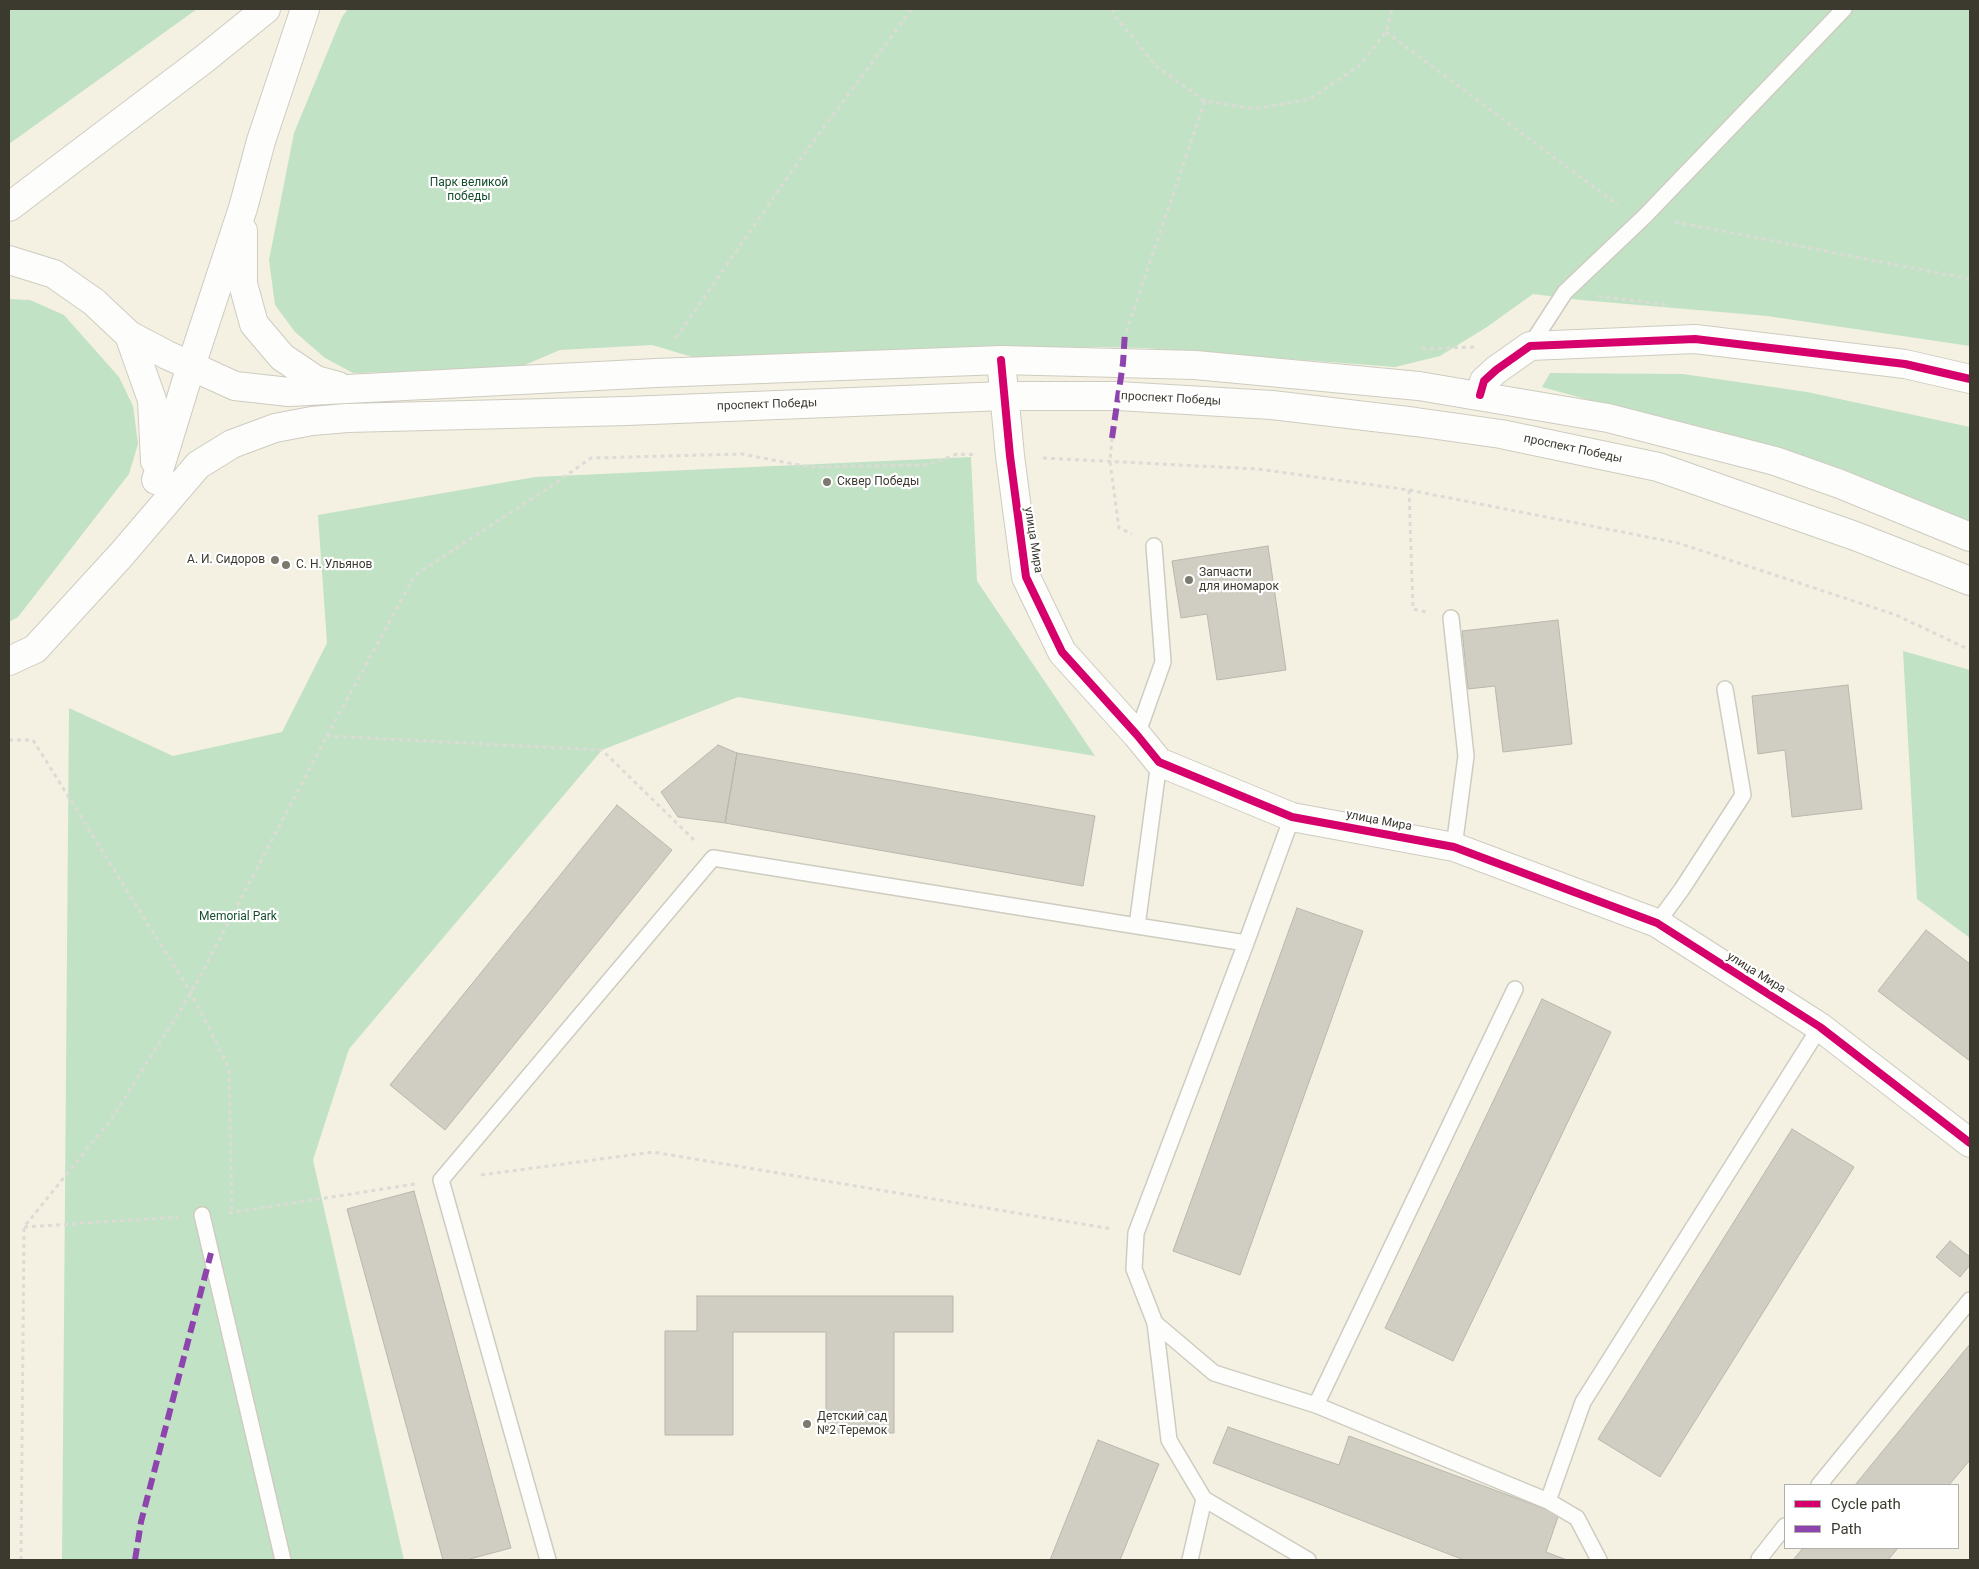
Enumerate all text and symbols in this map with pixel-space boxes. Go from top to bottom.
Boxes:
park label: Парк великой победы [430,176,508,204]
street label: проспект Победы [1121,389,1221,409]
street label: проспект Победы [717,396,817,414]
street label: проспект Победы [1522,432,1624,466]
place label: Сквер Победы [837,475,919,489]
marker: Сквер Победы [821,476,833,488]
street label: улица Мира [1021,506,1045,574]
place label: А. И. Сидоров [187,553,265,567]
marker: А. И. Сидоров [269,554,281,566]
place label: С. Н. Ульянов [296,558,372,572]
marker: С. Н. Ульянов [280,559,292,571]
place label: Запчасти для иномарок [1199,566,1279,594]
marker: Запчасти для иномарок [1183,574,1195,586]
street label: улица Мира [1345,808,1413,834]
park label: Memorial Park [199,910,277,924]
street label: улица Мира [1724,949,1788,997]
place label: Детский сад №2 Теремок [817,1410,887,1438]
marker: Детский сад №2 Теремок [801,1418,813,1430]
legend [1784,1484,1959,1549]
text: Cycle path [1831,1495,1901,1513]
text: Path [1831,1520,1862,1538]

